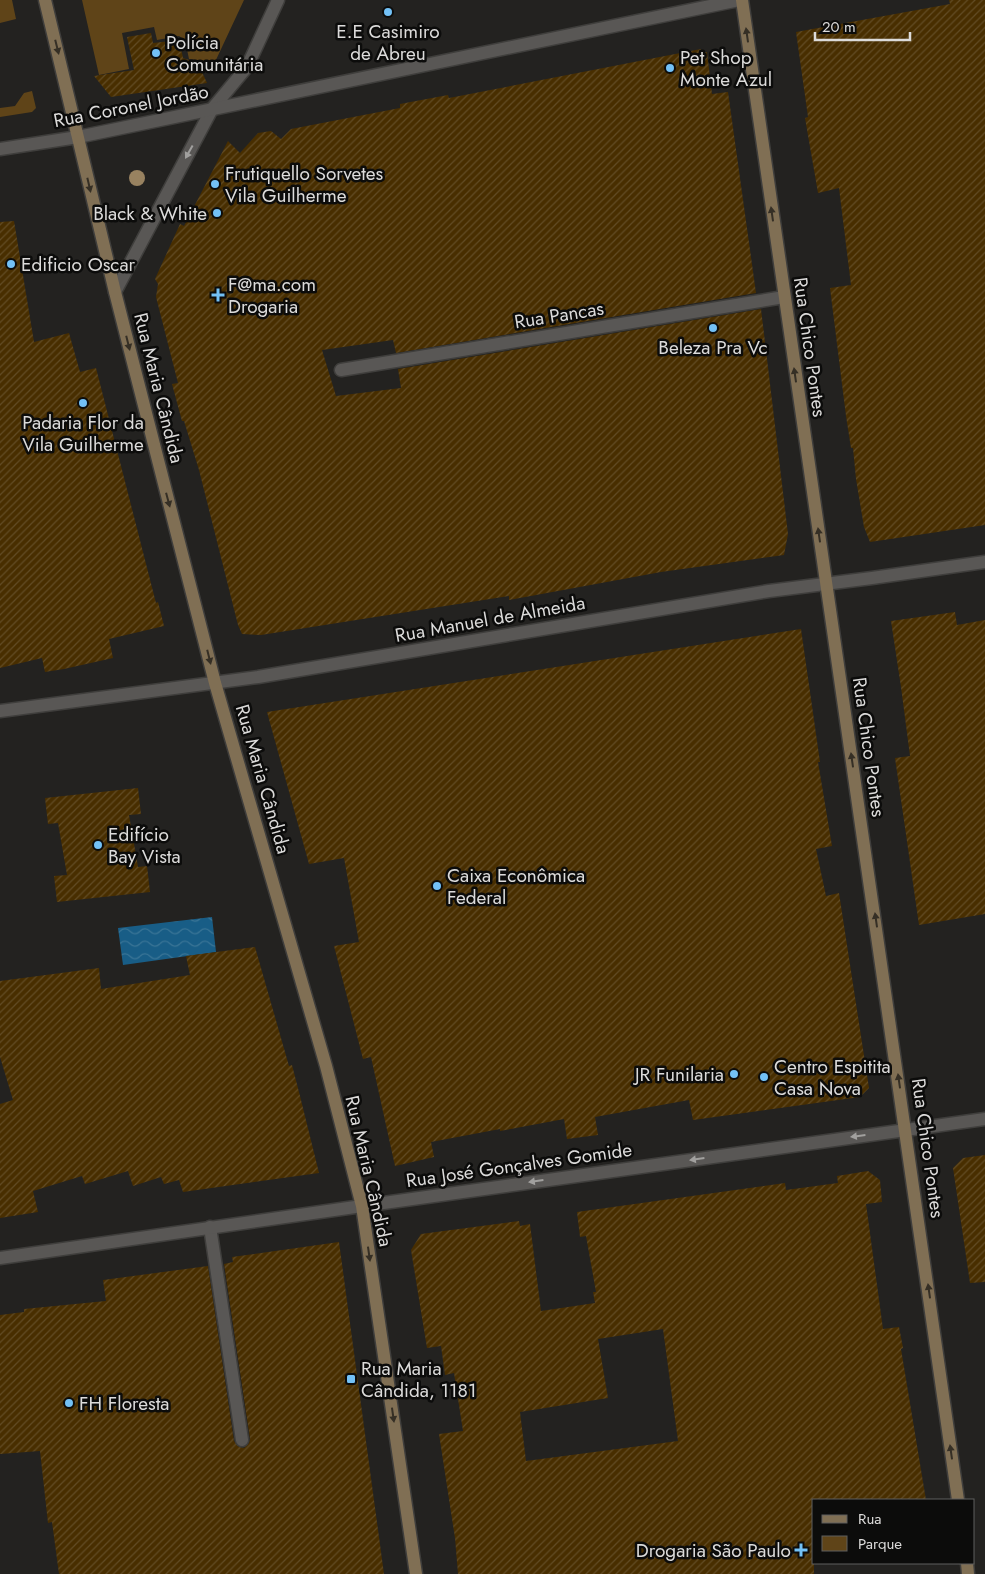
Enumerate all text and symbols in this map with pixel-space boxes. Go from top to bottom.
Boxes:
marker: E.E Casimiro de Abreu [382,6,394,18]
scale bar [815,10,910,42]
text: 20 m [822,16,856,38]
place label: E.E Casimiro de Abreu [336,18,440,67]
one-way arrow [743,27,751,43]
place label: Polícia Comunitária [166,29,263,78]
one-way arrow [53,40,61,55]
place label: Pet Shop Monte Azul [680,44,772,93]
marker: Polícia Comunitária [150,47,162,59]
marker: Pet Shop Monte Azul [664,62,676,74]
street label: Rua Coronel Jordão [51,78,211,134]
one-way arrow [185,146,194,159]
place label: Frutiquello Sorvetes Vila Guilherme [225,160,384,209]
one-way arrow [85,177,93,192]
marker: Frutiquello Sorvetes Vila Guilherme [209,178,221,190]
place label: Black & White [93,200,207,227]
one-way arrow [768,205,776,221]
marker: Black & White [211,207,223,219]
place label: Edificio Oscar [21,251,136,278]
marker: Edificio Oscar [5,258,17,270]
place label: F@ma.com Drogaria [228,271,316,320]
street label: Rua Chico Pontes [787,275,833,419]
marker: F@ma.com Drogaria [212,289,224,301]
street label: Rua Pancas [512,295,606,335]
street label: Rua Maria Cândida [127,310,191,466]
marker: Beleza Pra Vc [707,322,719,334]
place label: Beleza Pra Vc [658,334,768,361]
one-way arrow [124,335,132,350]
one-way arrow [791,366,799,382]
marker: Padaria Flor da Vila Guilherme [77,397,89,409]
place label: Padaria Flor da Vila Guilherme [22,409,144,458]
one-way arrow [165,492,173,507]
one-way arrow [814,527,822,543]
street label: Rua Manuel de Almeida [393,589,587,649]
one-way arrow [205,650,213,665]
street label: Rua Chico Pontes [846,675,892,819]
street label: Rua Maria Cândida [229,701,297,857]
one-way arrow [848,751,856,767]
place label: Edifício Bay Vista [108,821,181,870]
marker: Edifício Bay Vista [92,839,104,851]
place label: Caixa Econômica Federal [447,862,585,911]
marker: Caixa Econômica Federal [431,880,443,892]
one-way arrow [872,912,880,928]
place label: Centro Espitita Casa Nova [774,1053,891,1102]
place label: JR Funilaria [632,1061,724,1088]
marker: JR Funilaria [728,1068,740,1080]
marker: Centro Espitita Casa Nova [758,1071,770,1083]
one-way arrow [895,1073,903,1089]
street label: Rua Chico Pontes [905,1076,951,1220]
street label: Rua Maria Cândida [338,1093,400,1249]
one-way arrow [850,1132,866,1140]
street label: Rua José Gonçalves Gomide [404,1136,634,1194]
one-way arrow [689,1155,705,1163]
one-way arrow [528,1178,544,1186]
one-way arrow [366,1246,374,1262]
one-way arrow [925,1283,933,1299]
place label: Rua Maria Cândida, 1181 [361,1355,477,1404]
marker: Rua Maria Cândida, 1181 [345,1373,357,1385]
place label: FH Floresta [79,1390,169,1417]
marker: FH Floresta [63,1397,75,1409]
one-way arrow [389,1407,397,1423]
one-way arrow [947,1444,955,1460]
legend [812,1499,975,1564]
text: Rua [858,1508,882,1530]
text: Parque [858,1533,902,1555]
place label: Drogaria São Paulo [636,1537,791,1564]
marker: Drogaria São Paulo [795,1544,807,1556]

